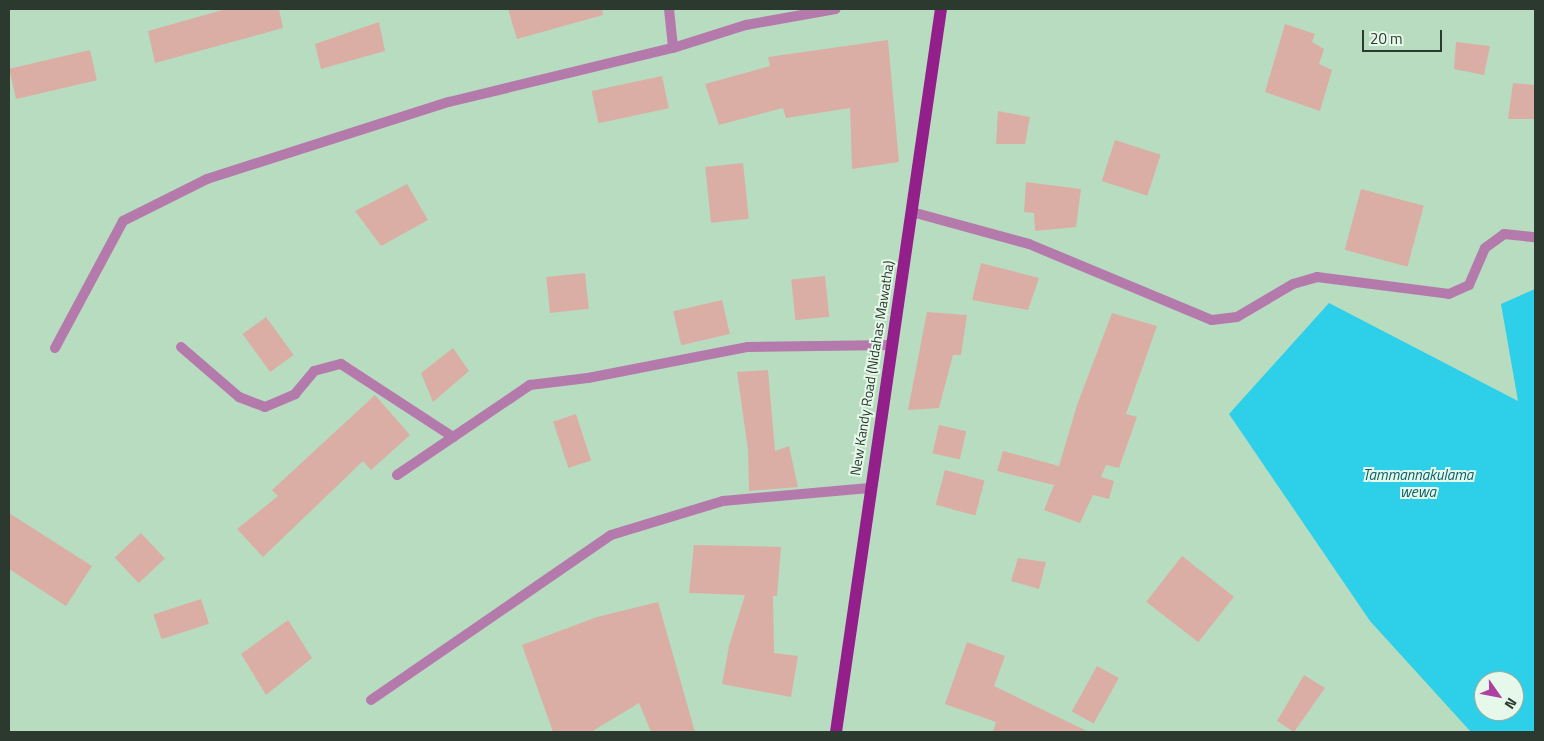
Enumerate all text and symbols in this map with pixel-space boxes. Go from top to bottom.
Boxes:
scale bar [1364,20,1444,52]
text: 20 m [1370,27,1403,50]
street label: New Kandy Road (Nidahas Mawatha) [847,259,897,477]
water label: Tammannakulama wewa [1363,465,1473,500]
north arrow [1474,671,1524,721]
text: N [1500,694,1523,714]

